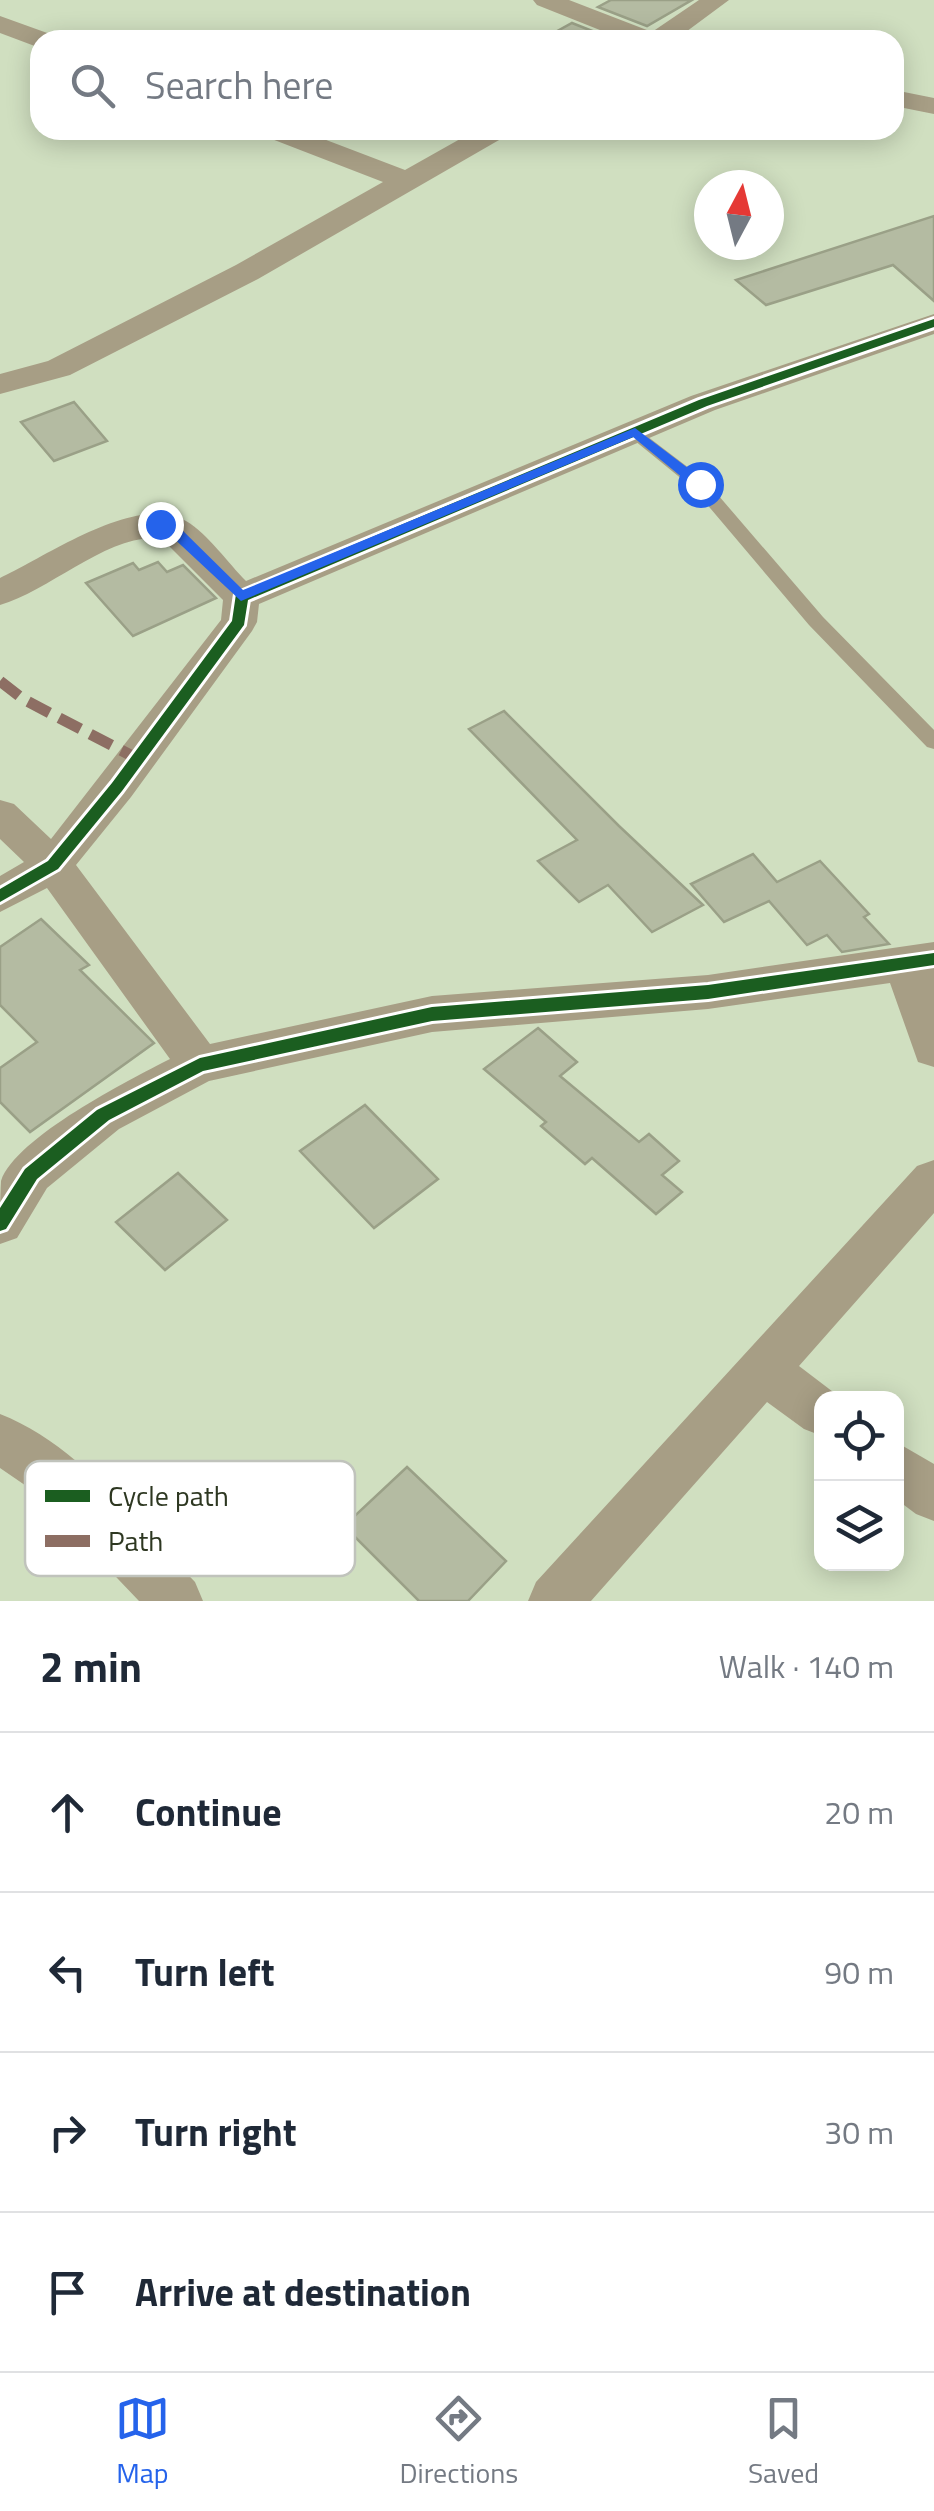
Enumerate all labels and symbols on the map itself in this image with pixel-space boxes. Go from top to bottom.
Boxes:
north arrow [694,170,784,260]
route start [678,462,724,508]
route end [138,502,184,548]
legend [25,1461,355,1576]
text: Cycle path [108,1474,229,1517]
text: Path [108,1519,163,1562]

